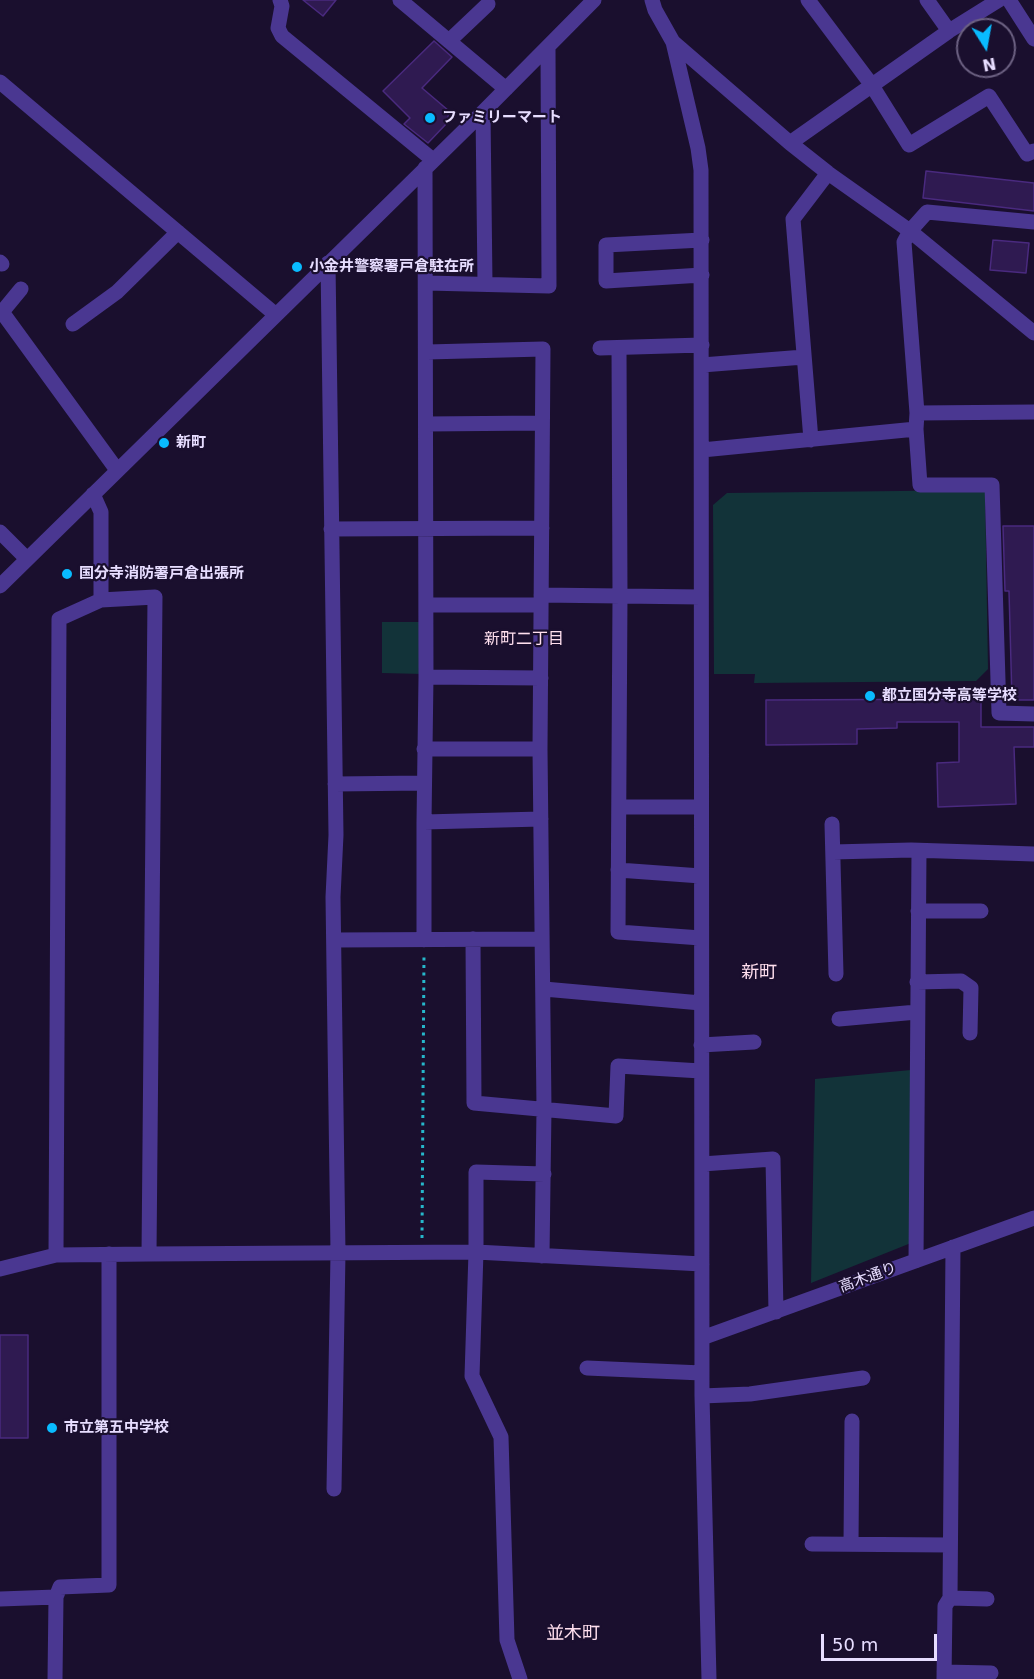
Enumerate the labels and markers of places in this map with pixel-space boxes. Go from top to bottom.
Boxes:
place label: ファミリーマート [442,109,562,127]
marker: ファミリーマート [423,111,437,125]
place label: 小金井警察署戸倉駐在所 [309,258,474,276]
marker: 小金井警察署戸倉駐在所 [290,260,304,274]
place label: 新町 [176,434,206,452]
marker: 新町 [157,436,171,450]
place label: 国分寺消防署戸倉出張所 [79,565,244,583]
marker: 国分寺消防署戸倉出張所 [60,567,74,581]
place label: 都立国分寺高等学校 [882,687,1017,705]
marker: 都立国分寺高等学校 [863,689,877,703]
place label: 市立第五中学校 [64,1419,169,1437]
marker: 市立第五中学校 [45,1421,59,1435]

